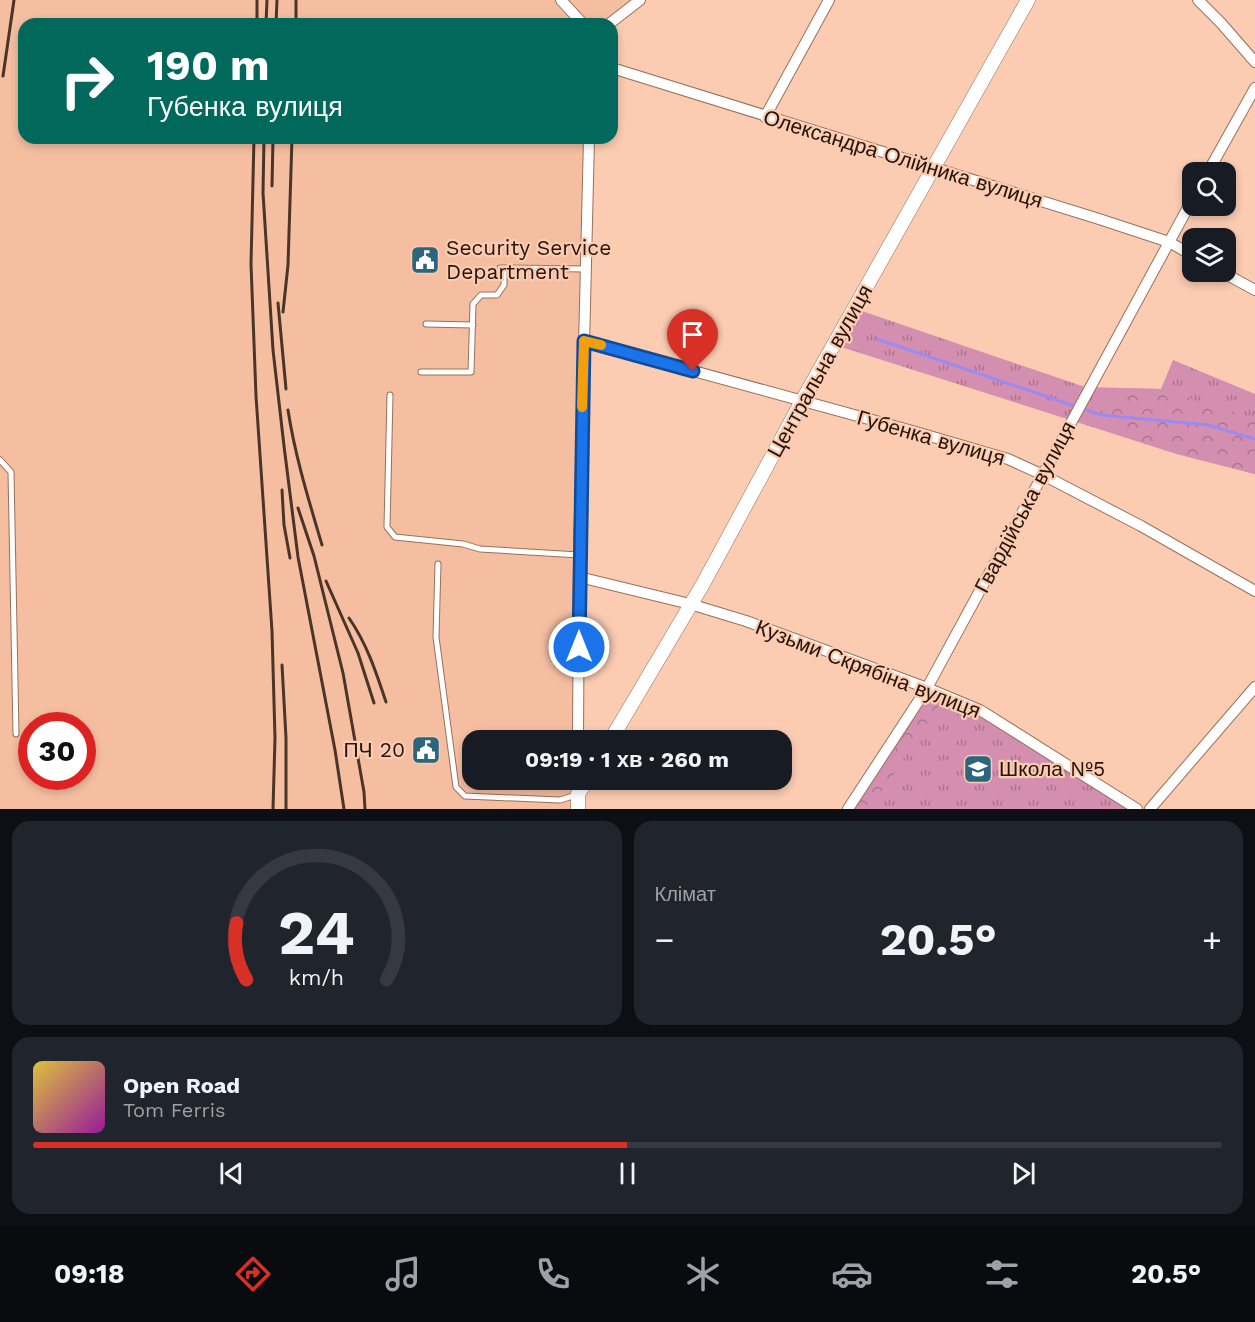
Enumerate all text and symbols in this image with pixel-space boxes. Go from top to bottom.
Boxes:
text: 190 m [147,41,270,90]
icon: right [48,42,126,120]
text: Губенка вулиця [147,91,343,123]
street label: Олександра Олійника вулиця [760,104,1046,213]
map controls [1182,162,1236,282]
button: search [1182,162,1236,216]
button: layers [1182,228,1236,282]
place label: Security Service Department [446,235,611,284]
public building icon: Security Service Department [409,244,441,276]
street label: Центральна вулиця [762,280,877,461]
pin [667,309,718,371]
icon: arrive [676,318,709,351]
street label: Губенка вулиця [854,405,1008,471]
street label: Гвардійська вулиця [969,417,1080,597]
street label: Кузьми Скрябіна вулиця [752,614,984,723]
position arrow [547,615,611,679]
speed limit sign: 30 [18,712,96,790]
public building icon: ПЧ 20 [410,734,442,766]
place label: ПЧ 20 [343,737,405,762]
text: 09:19 · 1 хв · 260 m [525,747,729,772]
school or university icon: Школа №5 [962,753,994,785]
place label: Школа №5 [999,756,1105,781]
text: Клімат [655,882,716,906]
text: 24 [278,896,355,969]
text: 20.5° [880,913,997,966]
text: − [655,920,674,959]
text: + [1202,920,1222,959]
text: km/h [289,965,344,990]
text: Open Road [123,1073,240,1098]
text: Tom Ferris [123,1098,226,1122]
icon: previous [215,1157,248,1190]
icon: pause [611,1157,644,1190]
icon: next [1007,1157,1040,1190]
icon: directions [232,1253,274,1295]
icon: music [382,1253,424,1295]
icon: phone [532,1253,574,1295]
icon: climate [682,1253,724,1295]
icon: car [831,1253,873,1295]
icon: filters [981,1253,1023,1295]
text: 09:18 [54,1258,125,1290]
text: 20.5° [1131,1258,1201,1290]

